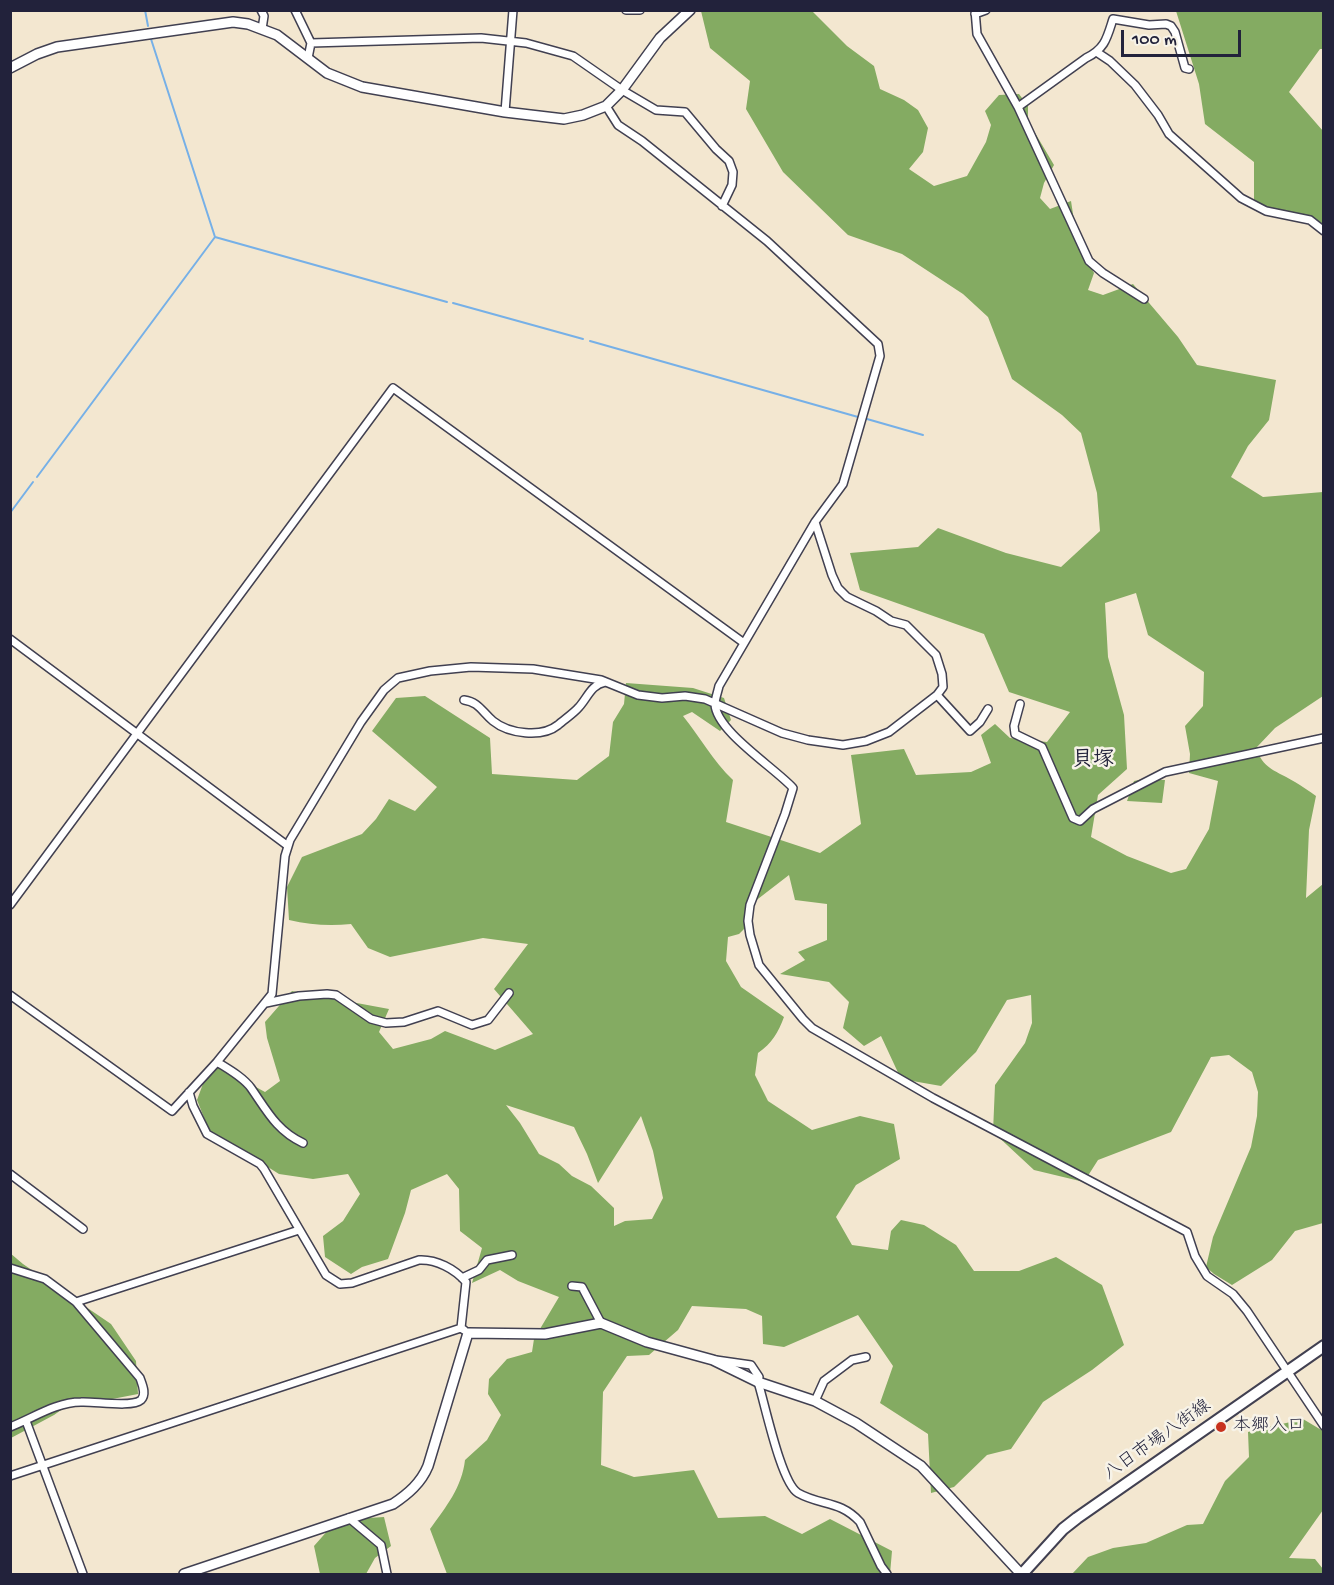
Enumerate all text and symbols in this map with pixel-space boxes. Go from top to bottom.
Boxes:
scale bar [1124,18,1244,56]
text: 100 m [1132,30,1177,51]
district label: 貝塚 [1072,749,1114,775]
street label: 八日市場八街線 [1100,1396,1216,1486]
place label: 本郷入口 [1233,1416,1305,1438]
marker: 本郷入口 [1214,1420,1228,1434]

